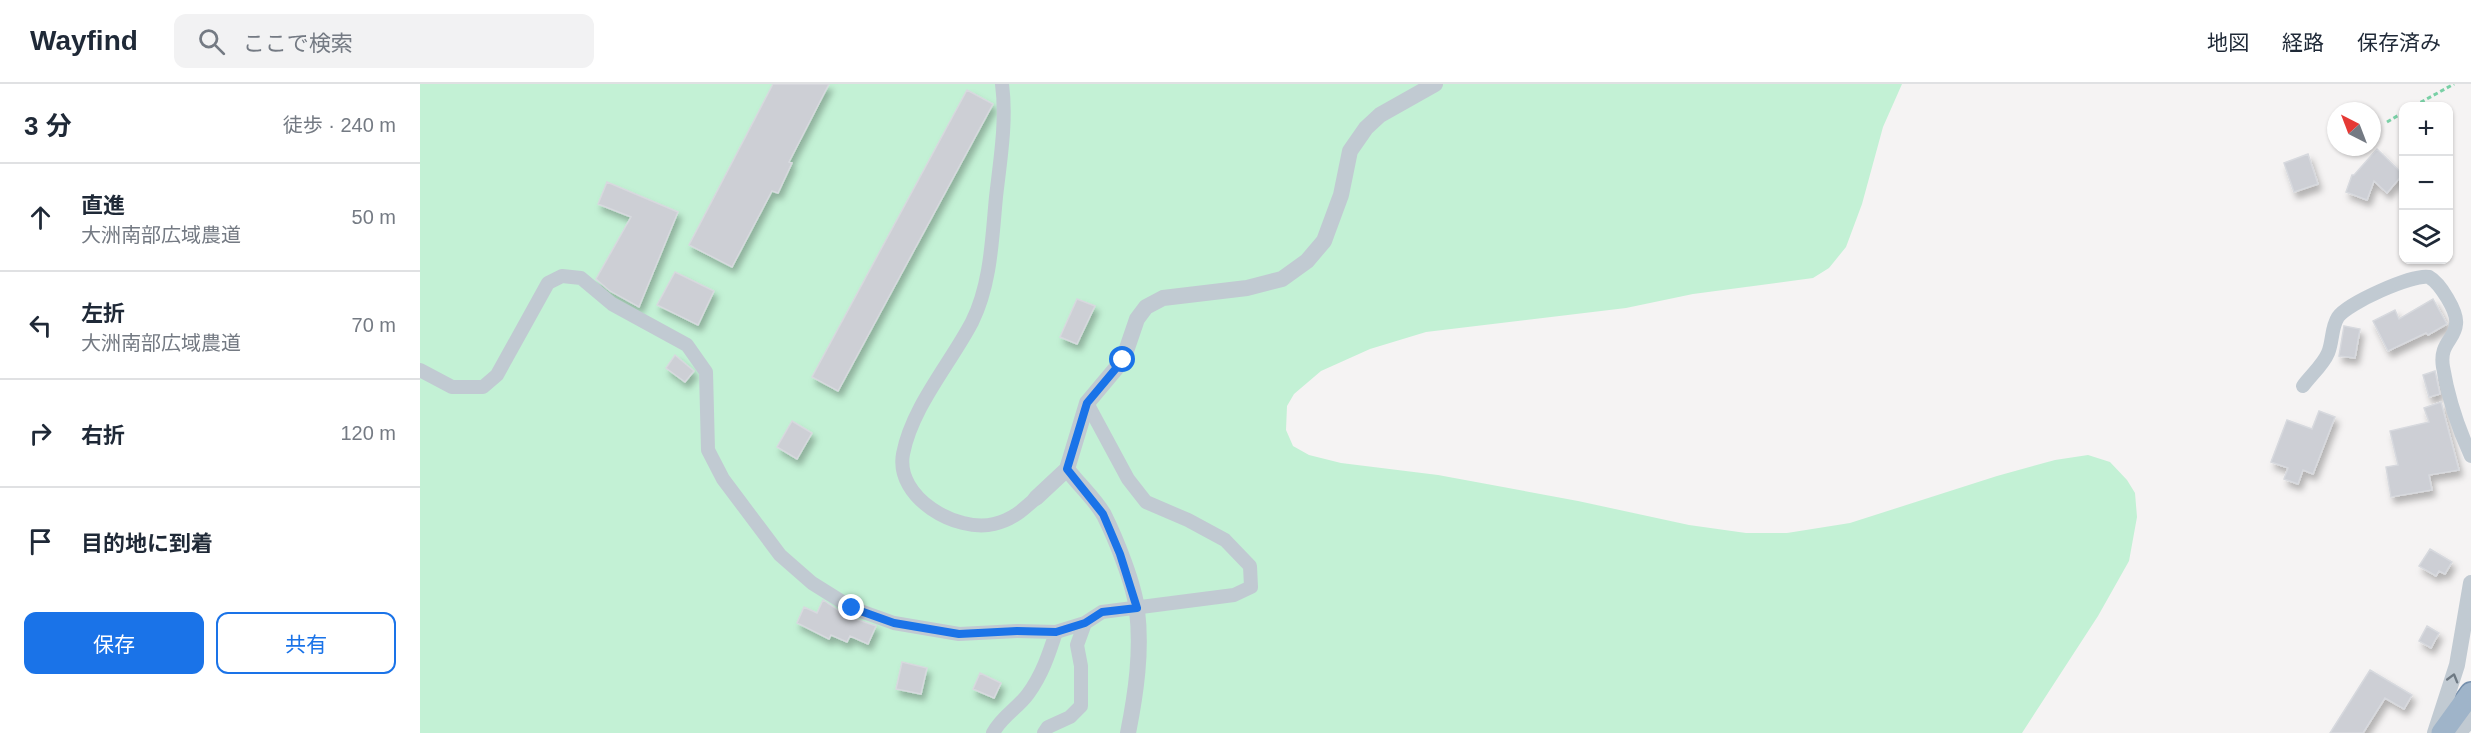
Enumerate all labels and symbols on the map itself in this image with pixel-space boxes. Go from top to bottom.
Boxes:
north arrow [2327,102,2381,156]
route start [1109,346,1135,372]
route end [838,594,864,620]
one-way arrow [2446,673,2459,683]

